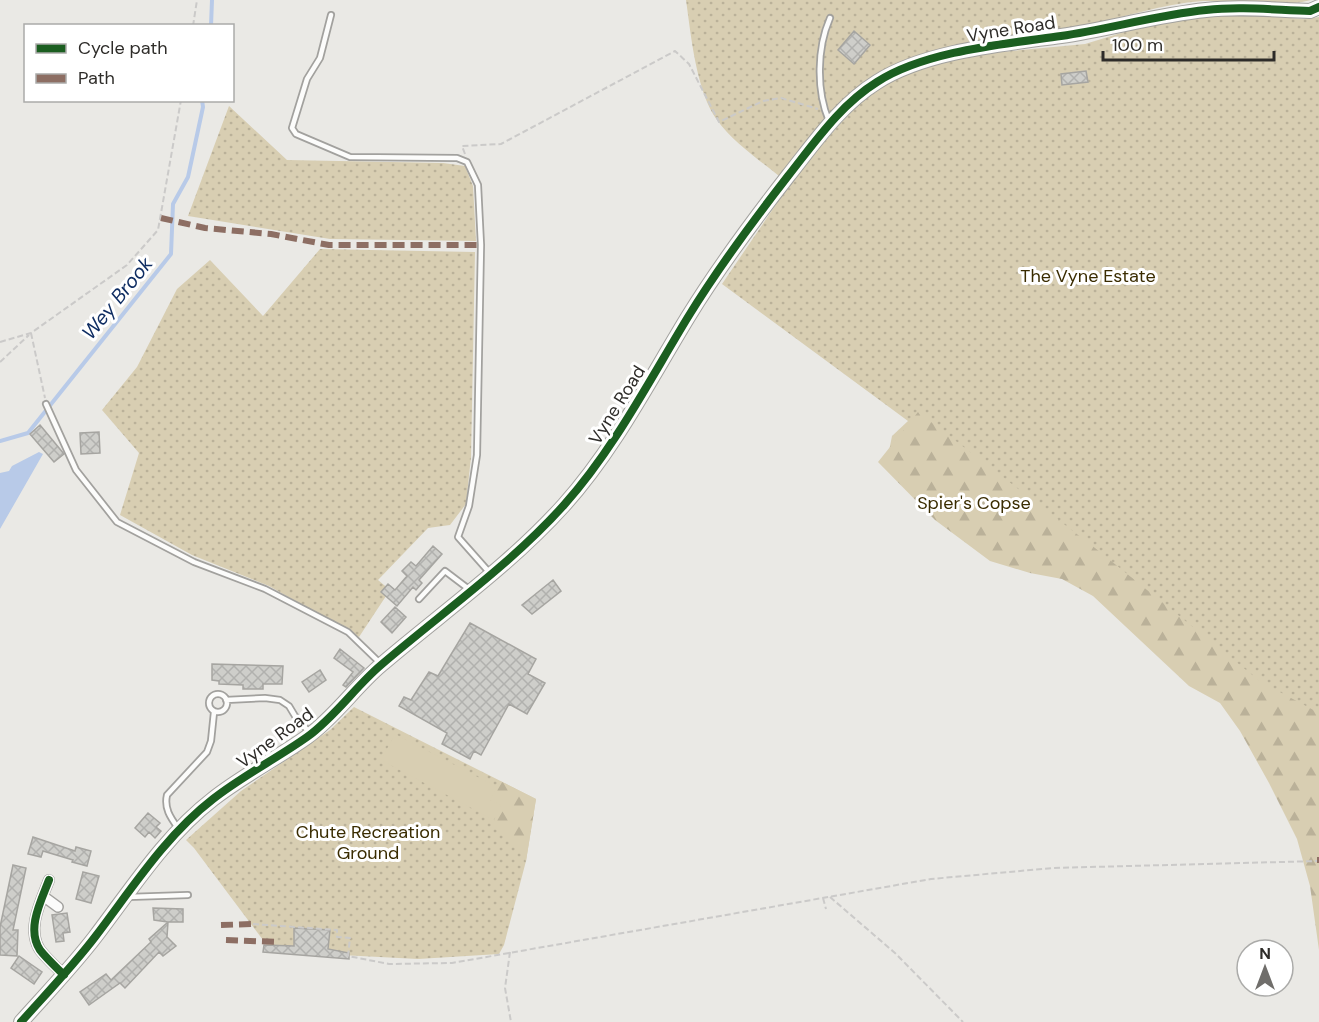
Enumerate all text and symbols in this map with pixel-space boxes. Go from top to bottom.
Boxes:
street label: Vyne Road [965,10,1057,48]
legend [24,24,234,102]
scale bar [1103,24,1274,62]
text: 100 m [1112,33,1163,57]
text: Cycle path [78,36,168,60]
text: Path [78,66,115,90]
water label: Wey Brook [76,251,159,345]
park label: The Vyne Estate [1020,264,1156,288]
street label: Vyne Road [583,361,651,449]
park label: Spier's Copse [917,491,1031,515]
street label: Vyne Road [232,702,318,774]
park label: Chute Recreation Ground [296,820,440,865]
north arrow [1235,938,1295,998]
text: N [1259,943,1271,964]

